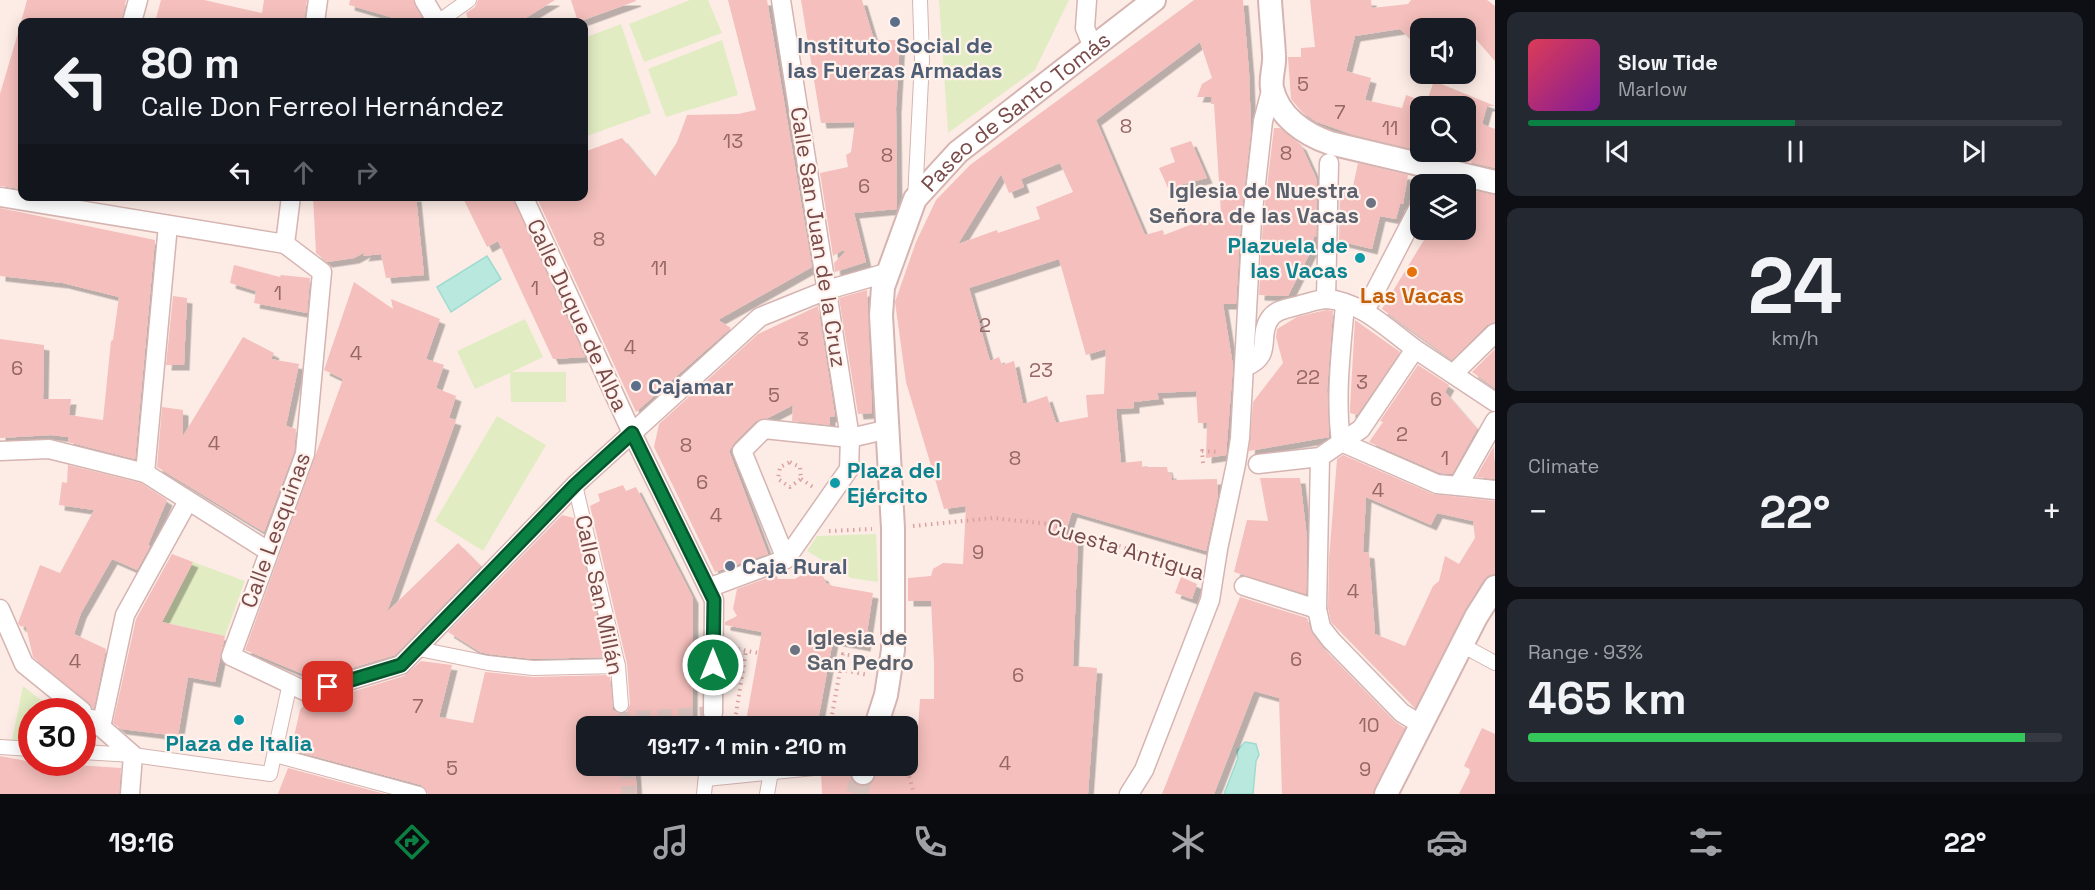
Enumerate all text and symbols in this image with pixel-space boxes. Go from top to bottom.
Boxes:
marker: Instituto Social de las Fuerzas Armadas [888,15,902,29]
map controls [1410,18,1476,240]
button: sound [1410,18,1476,84]
street label: Paseo de Santo Tomás [915,25,1116,197]
place label: Instituto Social de las Fuerzas Armadas [787,31,1003,84]
text: 80 m [141,37,240,90]
icon: left [42,42,120,120]
text: Slow Tide [1618,48,1718,76]
house number: 5 [1297,71,1309,97]
text: Marlow [1618,76,1687,102]
text: Calle Don Ferreol Hernández [141,89,504,124]
button: search [1410,96,1476,162]
house number: 7 [1334,99,1346,125]
street label: Calle San Juan de la Cruz [785,105,853,369]
house number: 8 [1120,113,1132,139]
house number: 11 [1382,115,1398,141]
house number: 13 [723,128,743,154]
icon: previous [1601,135,1634,168]
icon: pause [1779,135,1812,168]
icon: next [1957,135,1990,168]
house number: 8 [1280,140,1292,166]
house number: 8 [881,142,893,168]
icon: left [224,156,257,189]
icon: ahead [287,156,320,189]
icon: right [350,156,383,189]
house number: 6 [858,173,870,199]
button: layers [1410,174,1476,240]
place label: Iglesia de Nuestra Señora de las Vacas [1149,176,1359,229]
marker: Iglesia de Nuestra Señora de las Vacas [1364,196,1378,210]
street label: Calle Duque de Alba [521,214,635,416]
house number: 8 [593,226,605,252]
place label: Plazuela de las Vacas [1228,231,1348,284]
text: 24 [1748,236,1842,336]
marker: Plazuela de las Vacas [1353,251,1367,265]
house number: 11 [651,255,667,281]
marker: Las Vacas [1405,265,1419,279]
house number: 1 [531,275,539,301]
house number: 1 [274,280,282,306]
place label: Las Vacas [1360,281,1464,309]
house number: 2 [979,312,991,338]
text: km/h [1771,325,1819,351]
house number: 3 [797,326,809,352]
house number: 4 [624,334,636,360]
house number: 4 [350,340,362,366]
house number: 6 [11,355,23,381]
house number: 23 [1029,357,1053,383]
house number: 22 [1296,364,1320,390]
house number: 3 [1356,369,1368,395]
place label: Cajamar [648,372,734,400]
marker: Cajamar [629,379,643,393]
house number: 5 [768,382,780,408]
house number: 6 [1430,386,1442,412]
house number: 2 [1396,421,1408,447]
house number: 4 [208,430,220,456]
house number: 8 [680,432,692,458]
house number: 8 [1009,445,1021,471]
house number: 1 [1441,445,1449,471]
street label: Calle Lesquinas [234,448,316,612]
text: Climate [1528,453,1599,479]
place label: Plaza del Ejército [847,456,941,509]
house number: 6 [696,469,708,495]
marker: Plaza del Ejército [828,476,842,490]
house number: 4 [1372,477,1384,503]
text: 22° [1759,484,1831,541]
text: − [1528,491,1548,533]
text: + [2042,491,2062,533]
house number: 4 [710,502,722,528]
street label: Calle San Millán [569,512,631,678]
street label: Cuesta Antigua [1044,512,1208,586]
house number: 9 [972,539,984,565]
place label: Caja Rural [742,552,848,580]
marker: Caja Rural [723,559,737,573]
house number: 4 [1347,578,1359,604]
place label: Iglesia de San Pedro [807,623,914,676]
position arrow [681,633,745,697]
text: Range · 93% [1528,639,1643,665]
marker: Iglesia de San Pedro [788,643,802,657]
house number: 6 [1290,646,1302,672]
house number: 4 [69,648,81,674]
pin [302,661,353,712]
house number: 6 [1012,662,1024,688]
icon: arrive [311,670,344,703]
text: 465 km [1528,670,1687,727]
house number: 7 [412,693,424,719]
speed limit sign: 30 [18,698,96,776]
house number: 10 [1358,712,1380,738]
marker: Plaza de Italia [232,713,246,727]
place label: Plaza de Italia [166,729,313,757]
text: 19:17 · 1 min · 210 m [647,732,847,760]
house number: 4 [999,750,1011,776]
house number: 5 [446,755,458,781]
house number: 9 [1359,756,1371,782]
icon: directions [391,821,433,863]
icon: music [650,821,692,863]
icon: phone [909,821,951,863]
icon: climate [1167,821,1209,863]
icon: car [1426,821,1468,863]
icon: filters [1685,821,1727,863]
text: 19:16 [108,825,174,860]
text: 22° [1944,825,1987,860]

